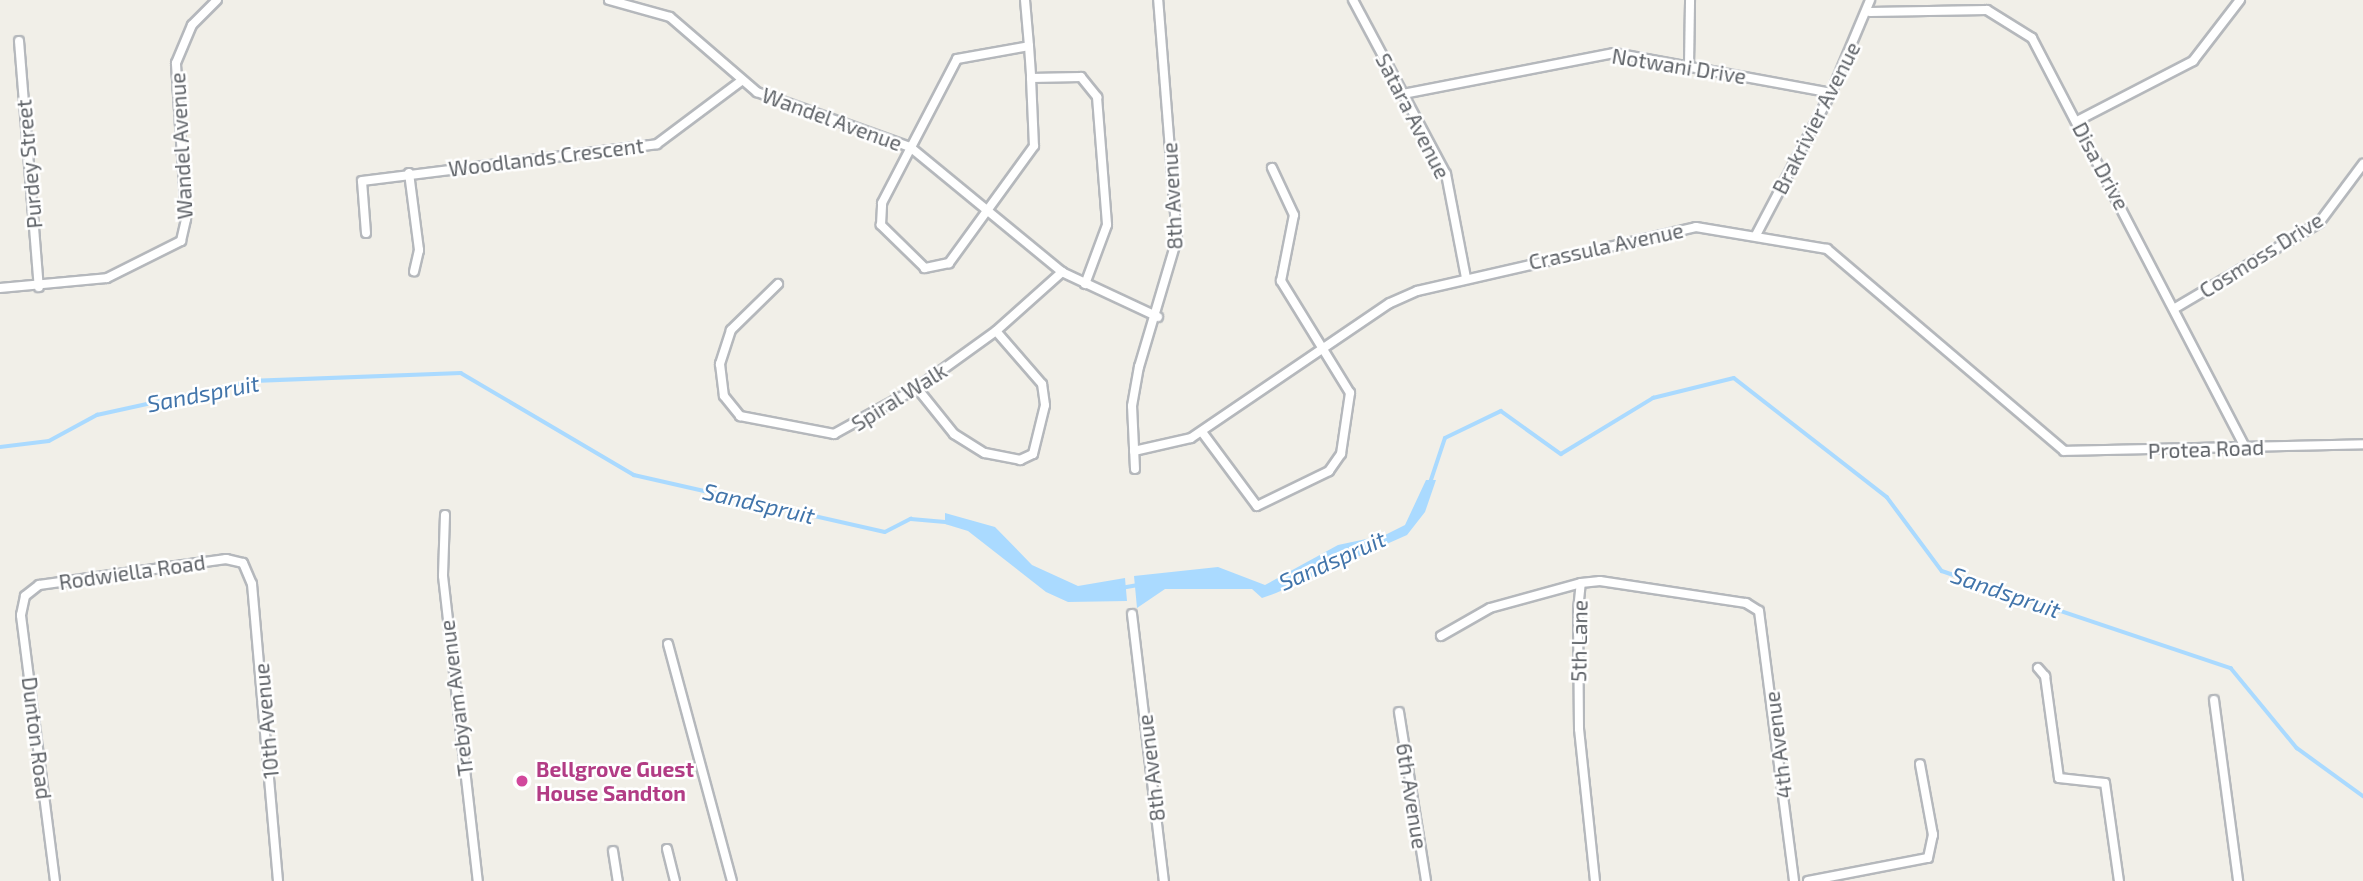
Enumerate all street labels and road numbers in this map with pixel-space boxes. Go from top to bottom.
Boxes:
street label: Brakrivier Avenue [1767,37,1865,199]
street label: Notwani Drive [1610,43,1748,89]
street label: Satara Avenue [1370,49,1456,183]
street label: Wandel Avenue [165,71,197,221]
street label: Wandel Avenue [758,82,906,156]
street label: Purdey Street [11,98,47,230]
street label: Disa Drive [2067,118,2135,214]
street label: Woodlands Crescent [447,133,645,181]
street label: 8th Avenue [1157,141,1187,251]
street label: Cosmoss Drive [2195,207,2327,303]
street label: Crassula Avenue [1526,217,1686,275]
street label: Spiral Walk [846,358,952,436]
street label: Protea Road [2147,434,2265,464]
street label: Rodwiella Road [57,549,207,595]
street label: 5th Lane [1566,600,1592,682]
street label: Trebyam Avenue [434,618,478,778]
street label: 10th Avenue [248,662,284,780]
street label: Dunton Road [17,675,57,801]
street label: 4th Avenue [1759,690,1797,800]
street label: 8th Avenue [1132,713,1170,823]
street label: 6th Avenue [1391,741,1433,851]

